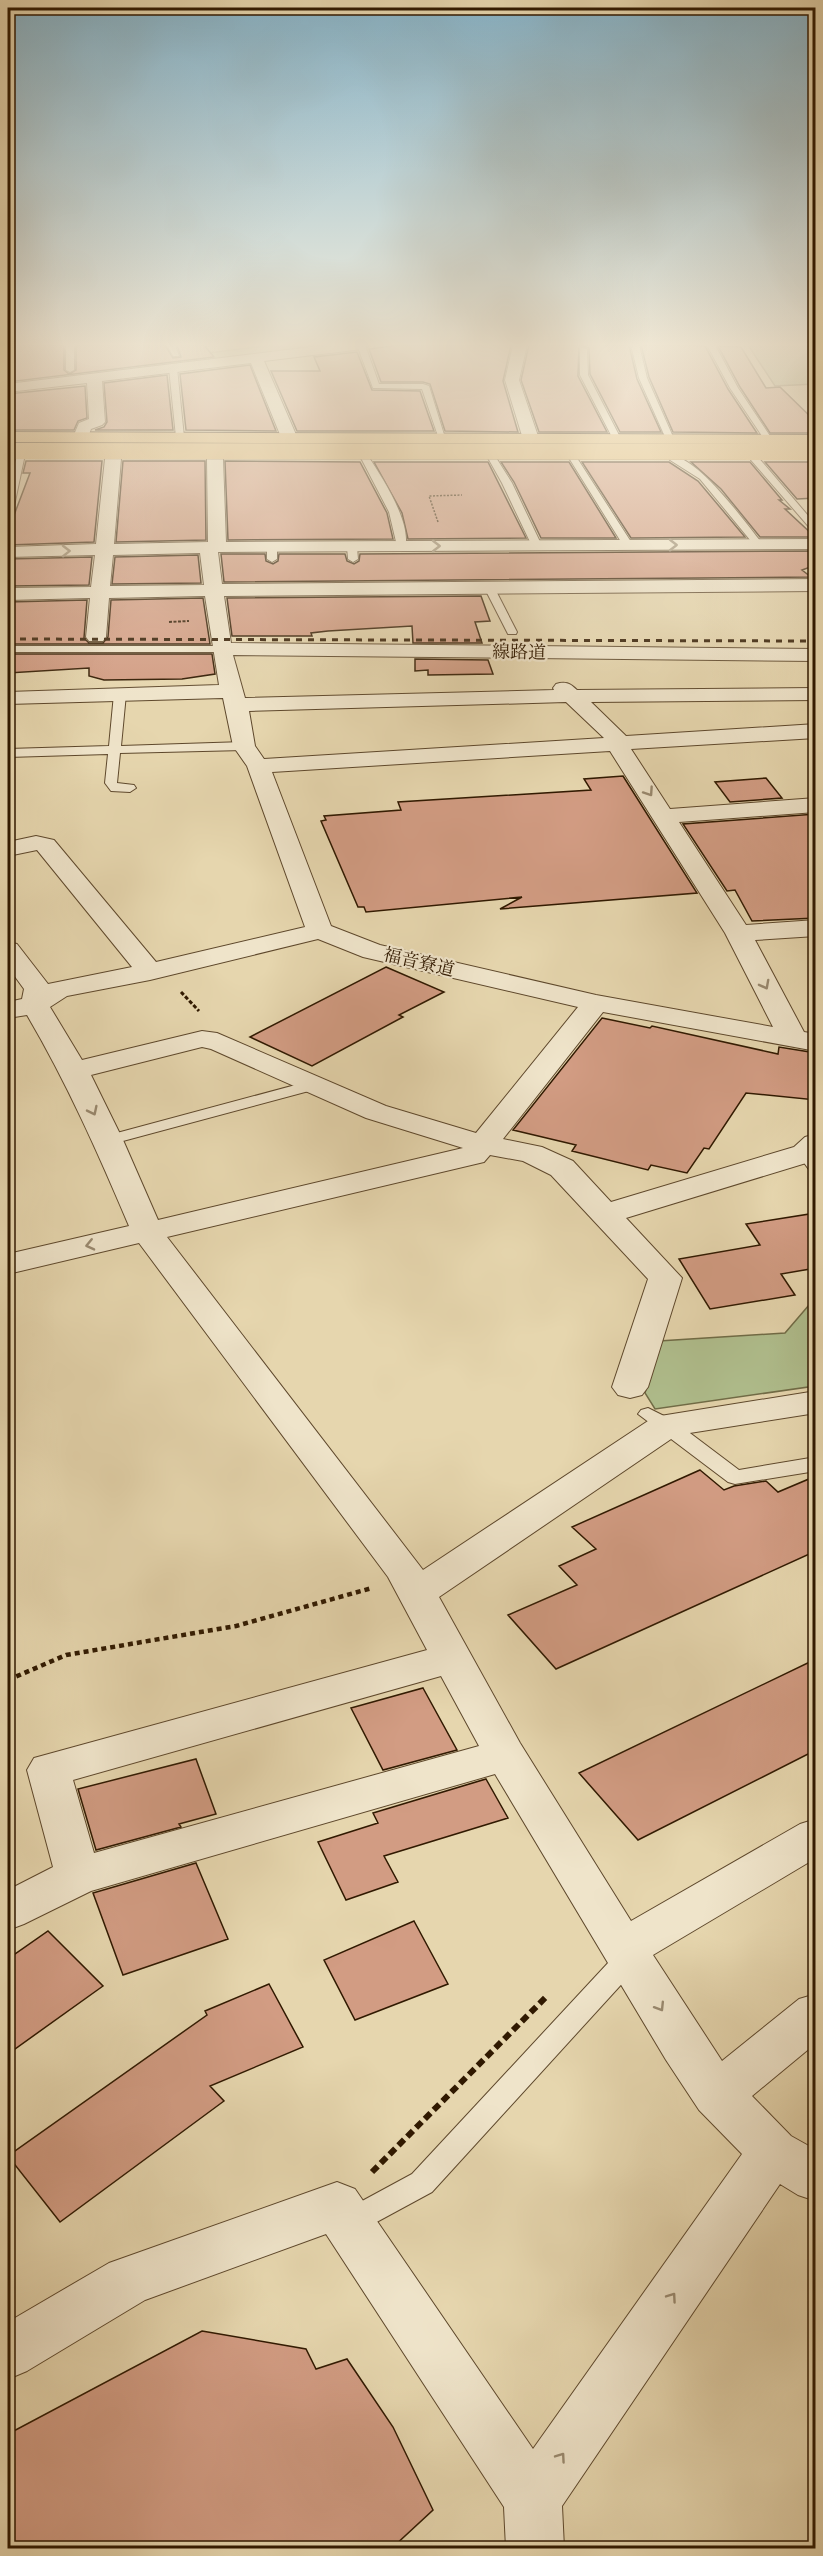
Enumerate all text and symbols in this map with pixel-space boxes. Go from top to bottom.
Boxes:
one-way arrow [668,539,677,551]
one-way arrow [431,540,440,552]
one-way arrow [61,545,70,557]
street label: 線路道 [492,642,546,665]
one-way arrow [641,786,653,796]
street label: 福音寮道 [381,944,456,983]
one-way arrow [758,978,769,989]
one-way arrow [86,1105,98,1116]
one-way arrow [85,1238,95,1251]
one-way arrow [653,2001,665,2011]
one-way arrow [665,2292,676,2303]
one-way arrow [554,2453,565,2464]

